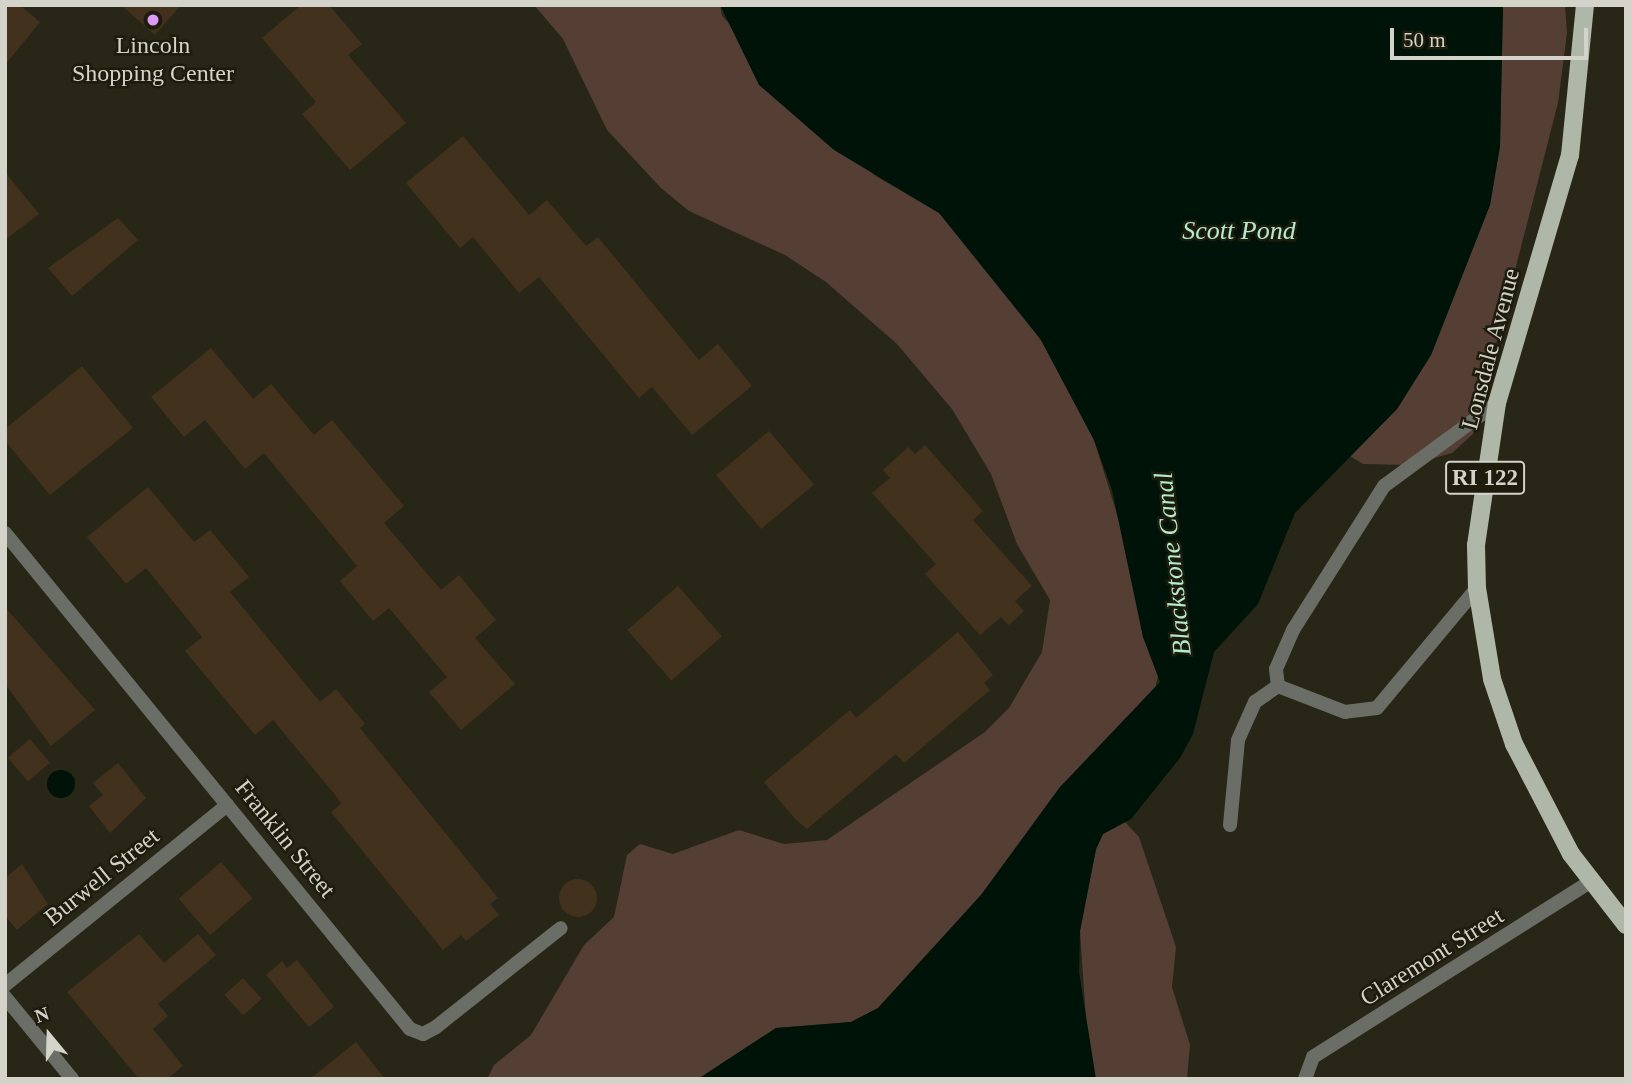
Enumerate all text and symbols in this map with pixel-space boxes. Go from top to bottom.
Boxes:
marker: Lincoln Shopping Center [145,12,161,28]
scale bar [1393,14,1591,58]
text: 50 m [1403,28,1446,52]
place label: Lincoln Shopping Center [72,32,234,88]
water label: Scott Pond [1182,215,1296,247]
street label: Lonsdale Avenue [1456,265,1526,433]
road number: RI 122 [1445,458,1525,498]
water label: Blackstone Canal [1148,471,1198,657]
street label: Franklin Street [229,774,341,904]
street label: Burwell Street [39,822,165,932]
street label: Claremont Street [1355,902,1509,1012]
north arrow [14,1000,84,1070]
text: N [32,1003,52,1027]

